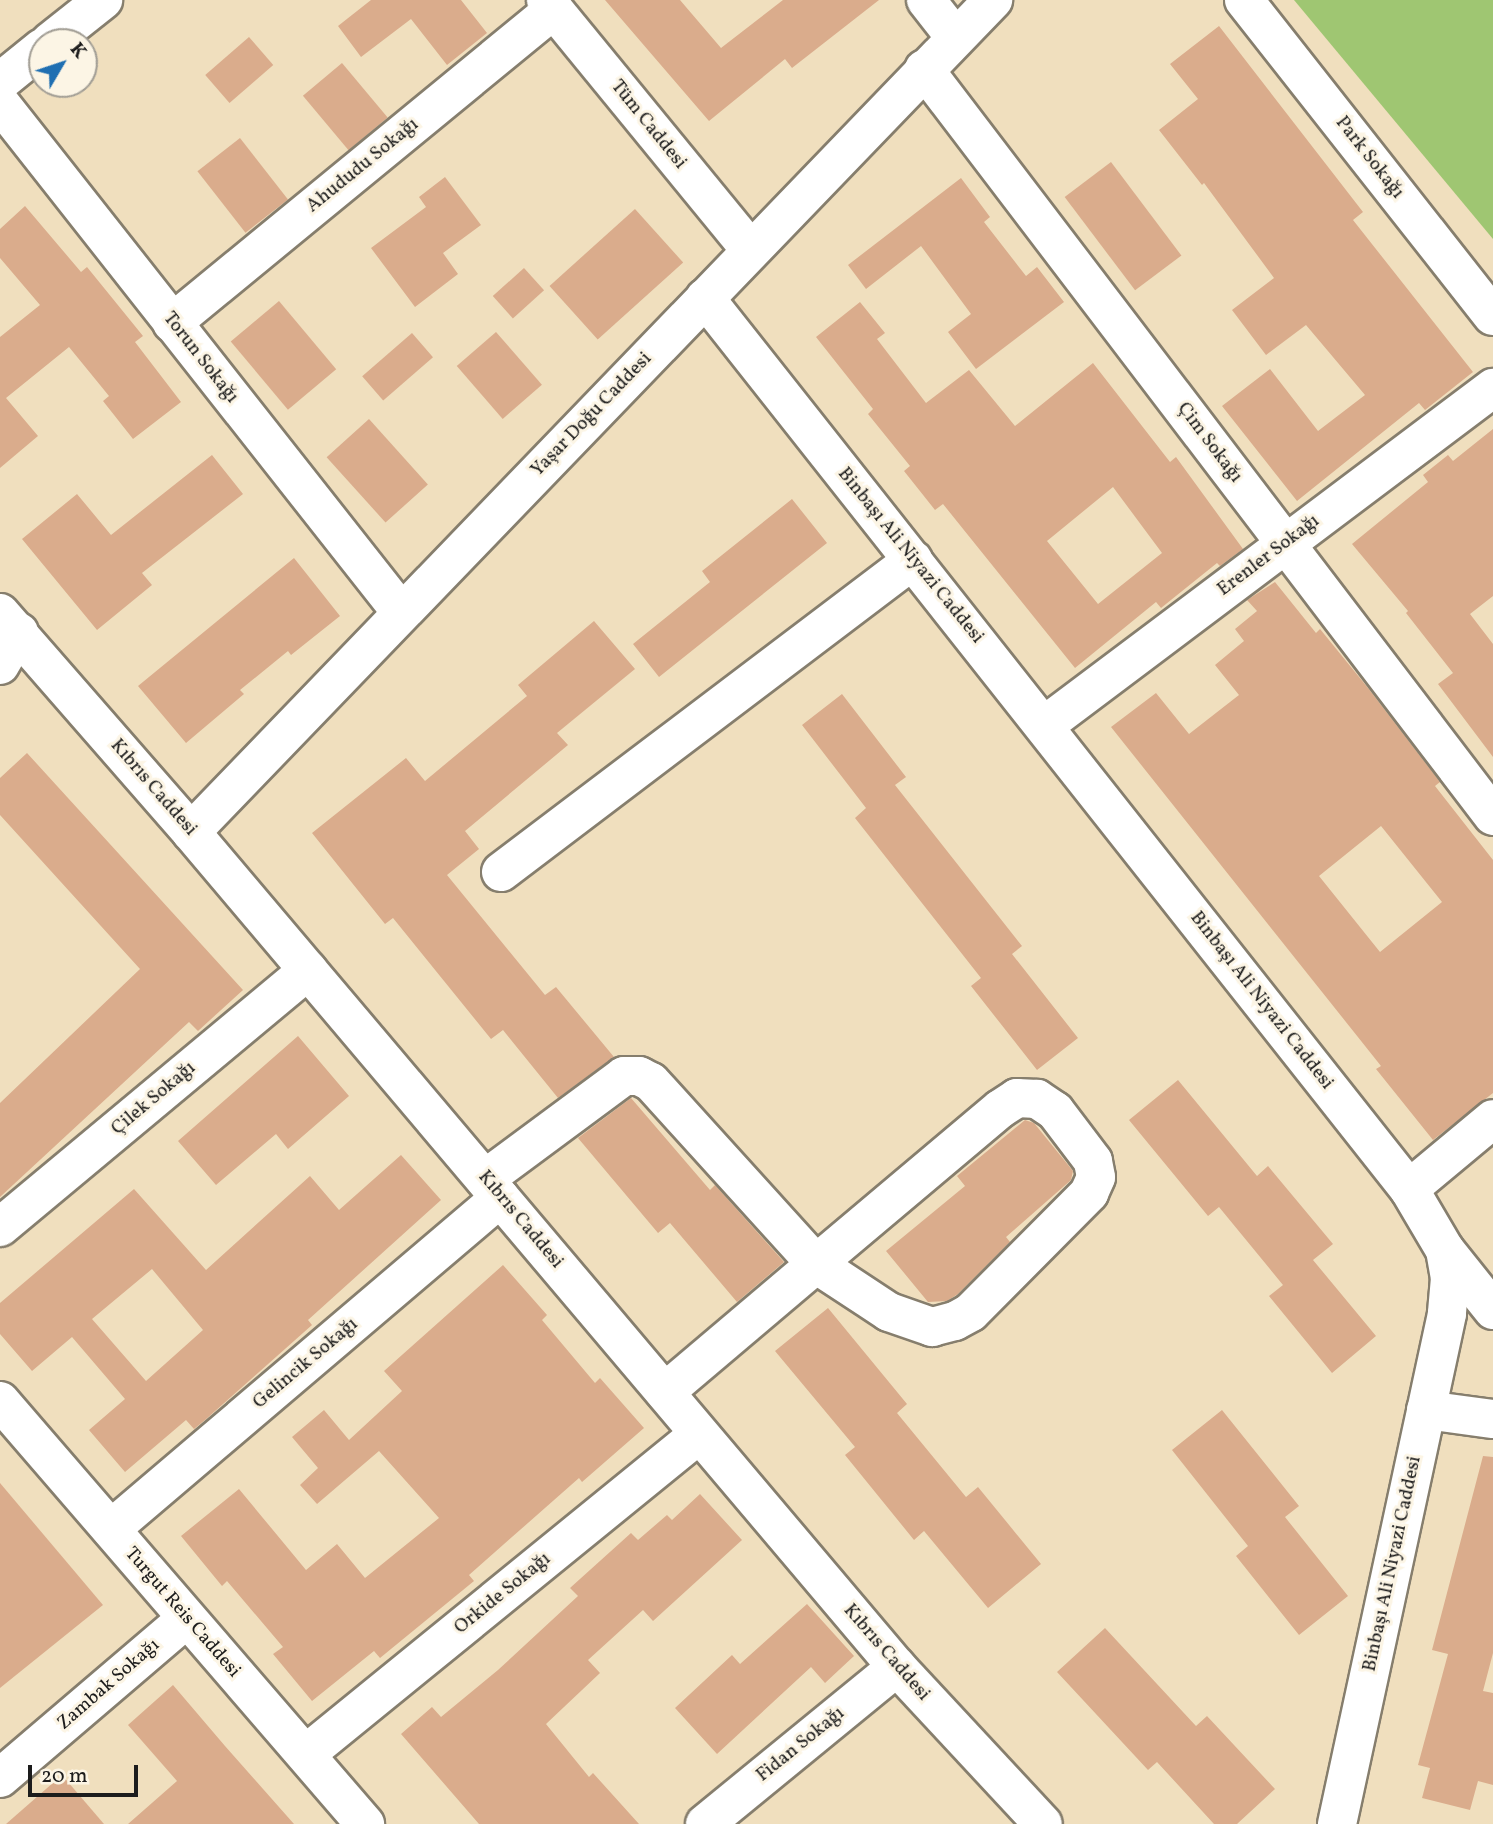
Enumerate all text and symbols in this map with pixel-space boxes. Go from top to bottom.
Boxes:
north arrow [28,28,98,98]
text: K [63,38,92,65]
street label: Tüm Caddesi [605,76,691,174]
street label: Park Sokağı [1330,112,1408,204]
street label: Ahududu Sokağı [302,114,424,218]
street label: Torun Sokağı [157,308,243,408]
street label: Yaşar Doğu Caddesi [527,348,657,482]
street label: Çim Sokağı [1171,398,1247,488]
street label: Binbaşı Ali Niyazi Caddesi [832,463,988,649]
street label: Erenler Sokağı [1213,510,1325,602]
street label: Kıbrıs Caddesi [105,735,201,841]
street label: Binbaşı Ali Niyazi Caddesi [1184,907,1338,1095]
street label: Çilek Sokağı [107,1057,201,1141]
street label: Kıbrıs Caddesi [472,1166,568,1274]
street label: Gelincik Sokağı [249,1314,363,1414]
street label: Binbaşı Ali Niyazi Caddesi [1359,1454,1427,1674]
street label: Turgut Reis Caddesi [119,1543,245,1683]
street label: Orkide Sokağı [450,1548,556,1640]
street label: Kıbrıs Caddesi [838,1600,934,1706]
street label: Zambak Sokağı [53,1634,165,1736]
street label: Fidan Sokağı [752,1703,850,1787]
scale bar [32,1750,142,1794]
text: 20 m [41,1762,87,1791]

